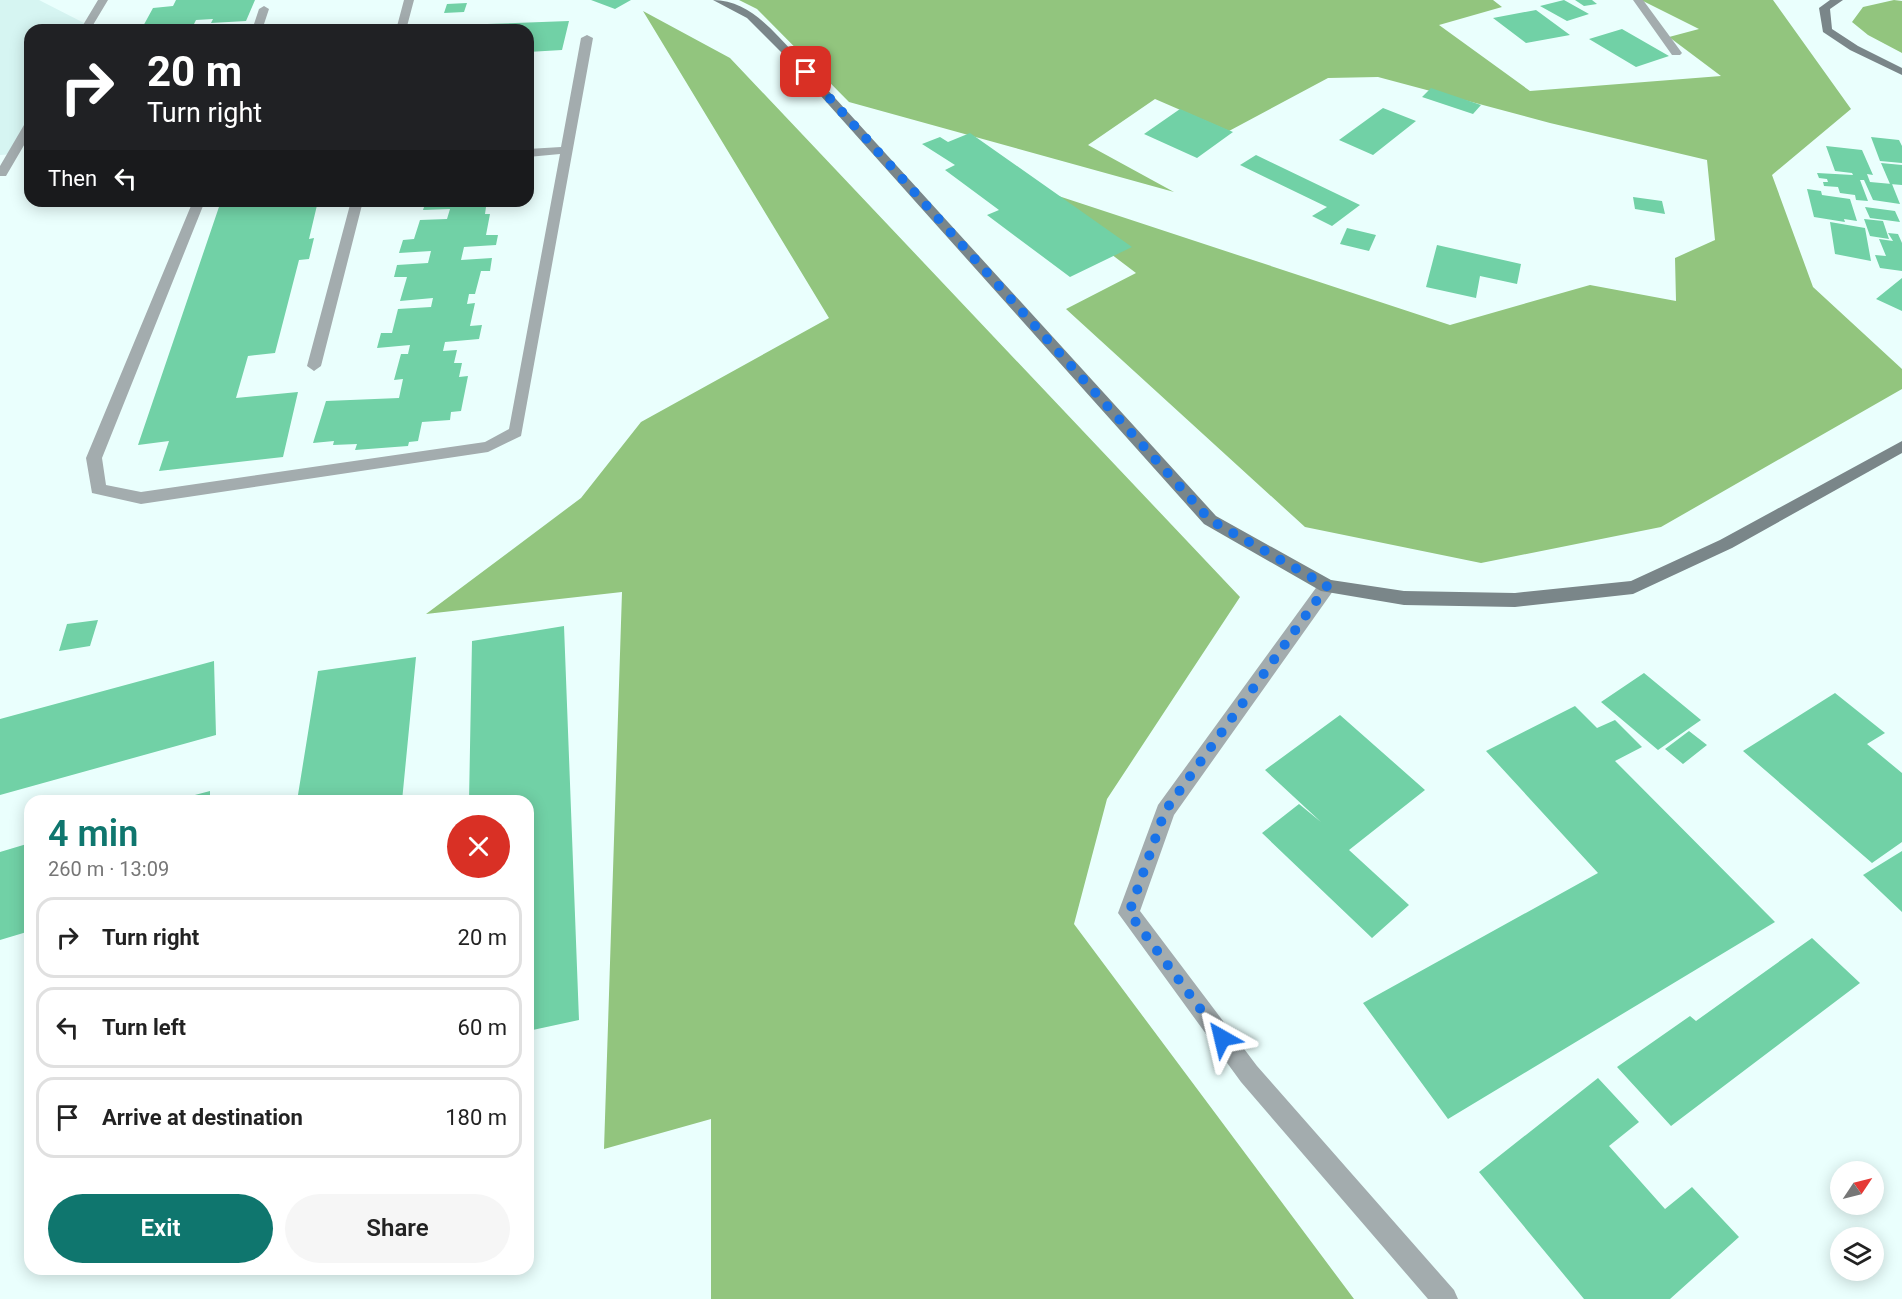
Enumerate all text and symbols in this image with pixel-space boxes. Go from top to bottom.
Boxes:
pin [780,46,831,97]
text: 20 m [147,47,242,96]
icon: right [48,48,126,126]
icon: arrive [789,55,822,88]
text: Turn right [147,97,262,129]
icon: left [109,162,142,195]
text: Then [48,166,97,191]
text: 4 min [48,813,138,855]
button: close [447,815,510,878]
text: 260 m · 13:09 [48,857,169,881]
icon: right [51,921,84,954]
text: Turn right [102,925,199,950]
text: 20 m [458,925,507,950]
position arrow [1190,1006,1254,1070]
icon: left [51,1011,84,1044]
text: Turn left [102,1015,186,1040]
text: 60 m [458,1015,507,1040]
icon: arrive [51,1101,84,1134]
text: Arrive at destination [102,1105,303,1130]
text: 180 m [445,1105,507,1130]
north arrow [1830,1161,1884,1215]
map controls [1830,1161,1884,1281]
button: Exit [48,1194,273,1263]
button: Share [285,1194,510,1263]
button: layers [1830,1227,1884,1281]

